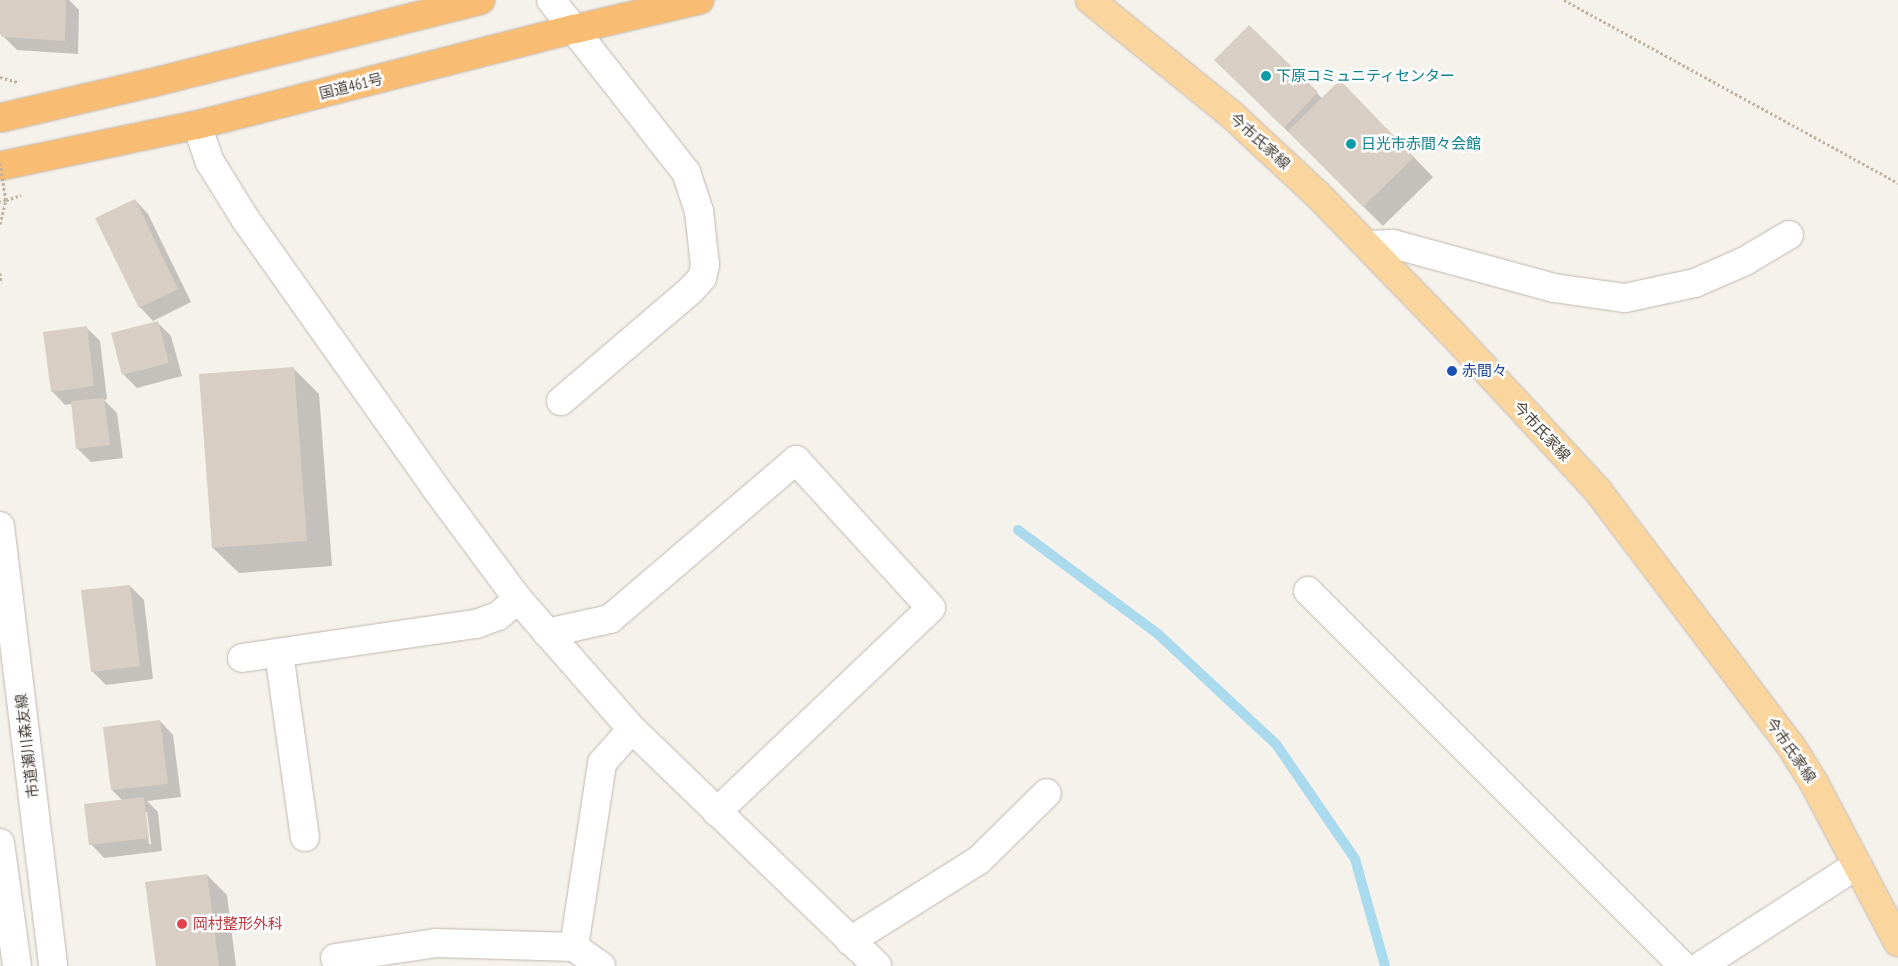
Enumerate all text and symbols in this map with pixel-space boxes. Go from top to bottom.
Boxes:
place label: 下原コミュニティセンター [1276,67,1456,85]
street label: 国道461号 [317,69,385,103]
marker: 下原コミュニティセンター [1260,70,1272,82]
street label: 今市氏家線 [1226,109,1294,173]
place label: 日光市赤間々会館 [1361,135,1481,153]
marker: 日光市赤間々会館 [1345,138,1357,150]
place label: 赤間々 [1462,362,1507,380]
marker: 赤間々 [1446,365,1458,377]
street label: 今市氏家線 [1510,397,1574,465]
street label: 市道瀬川森友線 [12,693,42,799]
street label: 今市氏家線 [1762,714,1820,786]
place label: 岡村整形外科 [193,915,283,933]
marker: 岡村整形外科 [175,917,189,931]

